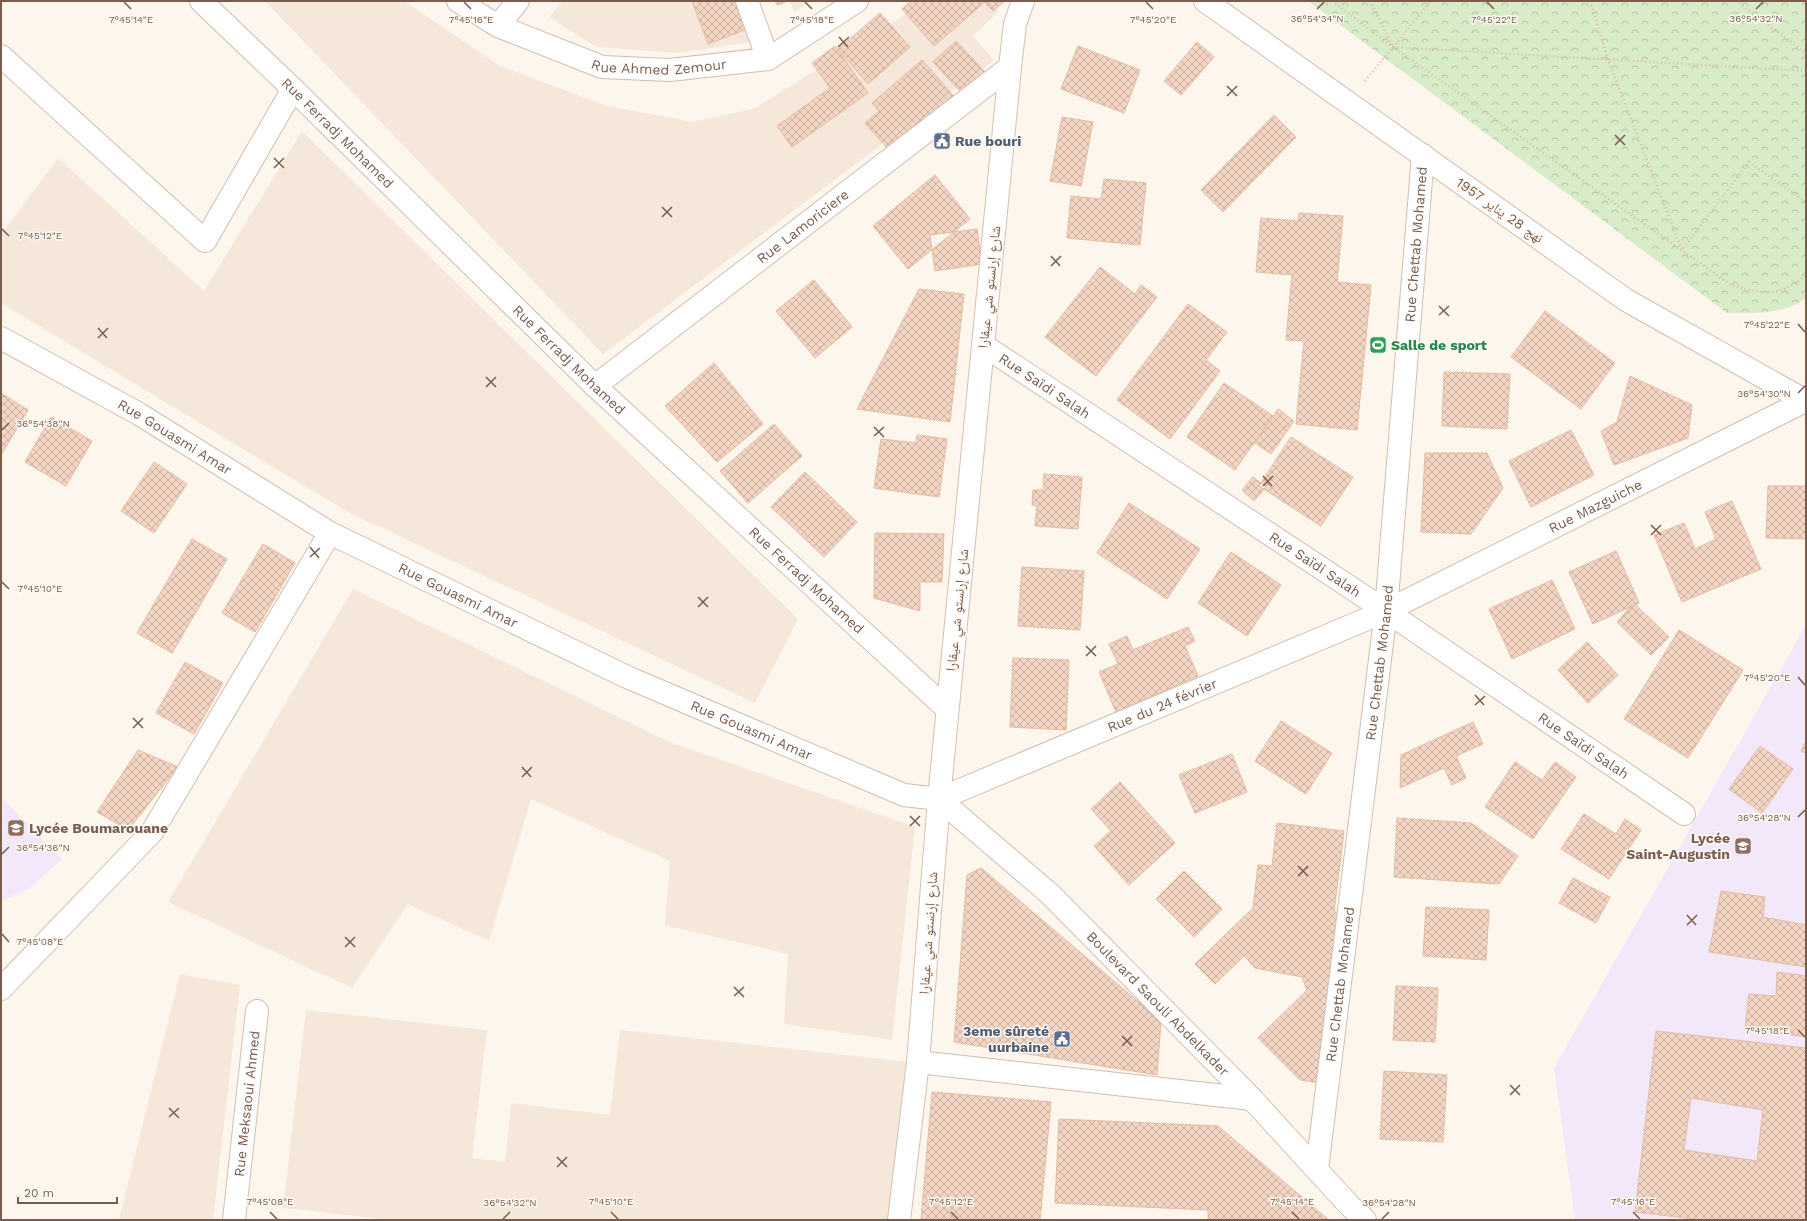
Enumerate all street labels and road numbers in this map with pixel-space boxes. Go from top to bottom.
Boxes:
street label: Rue Ahmed Zemour [589,56,728,78]
street label: Rue Ferradj Mohamed [279,75,397,191]
street label: Rue Chettab Mohamed [1401,166,1430,323]
street label: نهج 28 يناير 1957 [1452,174,1547,248]
street label: Rue Lamoriciere [754,186,852,267]
street label: شارع إرنستو شي عيفارا [975,225,1007,349]
street label: Rue Ferradj Mohamed [510,302,629,418]
street label: Rue Saïdi Salah [996,350,1093,422]
street label: Rue Gouasmi Amar [115,396,235,478]
street label: Rue Mazguiche [1546,476,1645,536]
street label: Rue Ferradj Mohamed [746,523,867,637]
street label: Rue Saïdi Salah [1266,528,1364,600]
street label: شارع إرنستو شي عيفارا [943,548,975,672]
street label: Rue Gouasmi Amar [396,559,521,631]
street label: Rue Chettab Mohamed [1362,585,1396,741]
street label: Rue du 24 février [1105,675,1220,735]
street label: Rue Gouasmi Amar [688,697,815,763]
street label: Rue Saïdi Salah [1535,709,1632,782]
street label: شارع إرنستو شي عيفارا [916,871,944,995]
street label: Rue Chettab Mohamed [1322,906,1357,1063]
street label: Boulevard Saouli Abdelkader [1084,928,1233,1079]
street label: Rue Meksaoui Ahmed [231,1030,263,1178]

